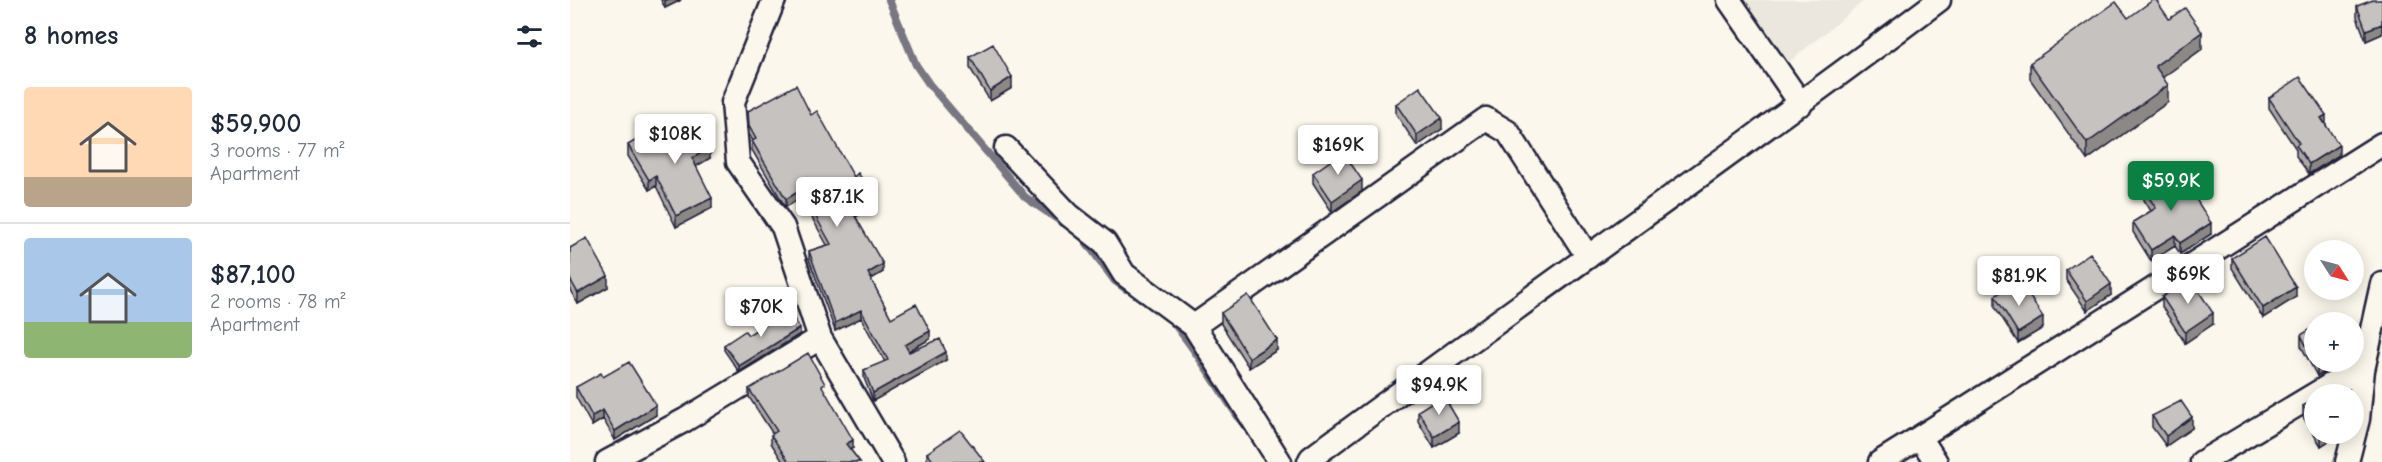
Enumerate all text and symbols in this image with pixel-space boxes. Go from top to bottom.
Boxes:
icon: filters [513,20,546,53]
text: 8 homes [24,21,118,51]
text: $59,900 [210,109,301,139]
icon: home [72,111,144,183]
pin: $108K [633,114,717,165]
text: $108K [649,122,701,145]
pin: $169K [1296,125,1380,176]
text: $169K [1312,133,1364,156]
text: 3 rooms · 77 m² [210,139,344,162]
pin: $59.9K [2122,161,2220,212]
text: Apartment [210,162,300,185]
text: $59.9K [2142,169,2200,192]
pin: $87.1K [788,177,886,228]
text: $87.1K [810,185,864,208]
north arrow [2304,240,2364,300]
map controls [2304,240,2364,444]
pin: $69K [2152,254,2224,305]
pin: $81.9K [1970,256,2068,307]
text: $87,100 [210,260,296,290]
icon: home [72,262,144,334]
text: $69K [2166,262,2210,285]
text: $81.9K [1991,264,2047,287]
pin: $70K [725,287,797,338]
text: 2 rooms · 78 m² [210,290,346,313]
text: $70K [739,295,783,318]
button: + [2304,312,2364,372]
text: Apartment [210,313,300,336]
pin: $94.9K [1390,365,1488,416]
text: $94.9K [1410,373,1468,396]
button: − [2304,384,2364,444]

